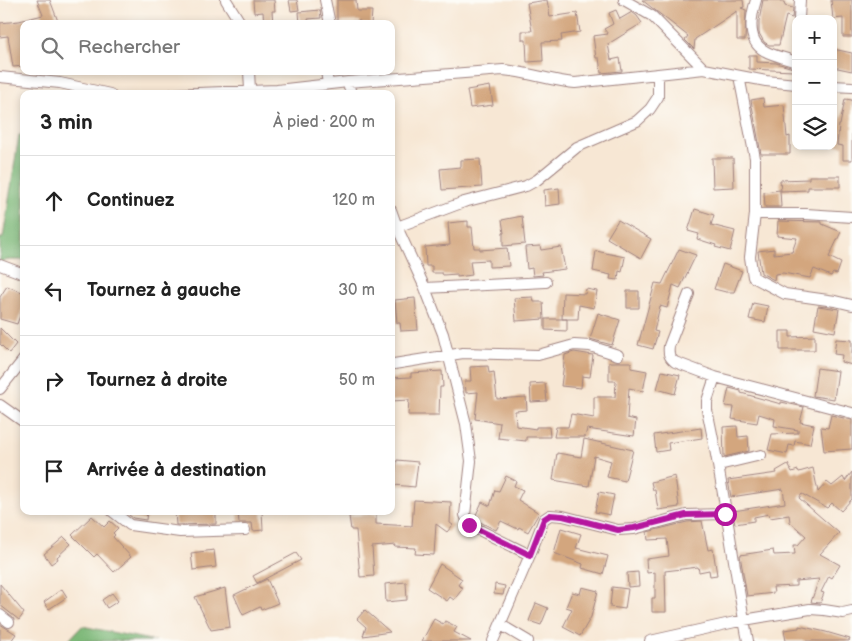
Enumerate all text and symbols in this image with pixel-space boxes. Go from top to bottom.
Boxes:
map controls [792,15,837,150]
button: + [792,15,837,60]
search box [20,20,395,75]
icon: search [38,34,66,62]
text: Rechercher [78,36,180,59]
button: − [792,60,837,105]
button: layers [792,105,837,150]
text: 3 min [40,110,93,135]
text: À pied · 200 m [273,113,375,132]
icon: ahead [40,187,68,215]
text: Continuez [87,189,174,212]
text: 120 m [332,191,375,210]
icon: left [40,277,68,305]
text: Tournez à gauche [87,279,241,302]
text: 30 m [338,281,375,300]
icon: right [40,367,68,395]
text: Tournez à droite [87,369,228,392]
text: 50 m [339,371,375,390]
icon: arrive [40,457,68,485]
text: Arrivée à destination [87,459,266,482]
route start [714,503,737,526]
route end [458,514,481,537]

